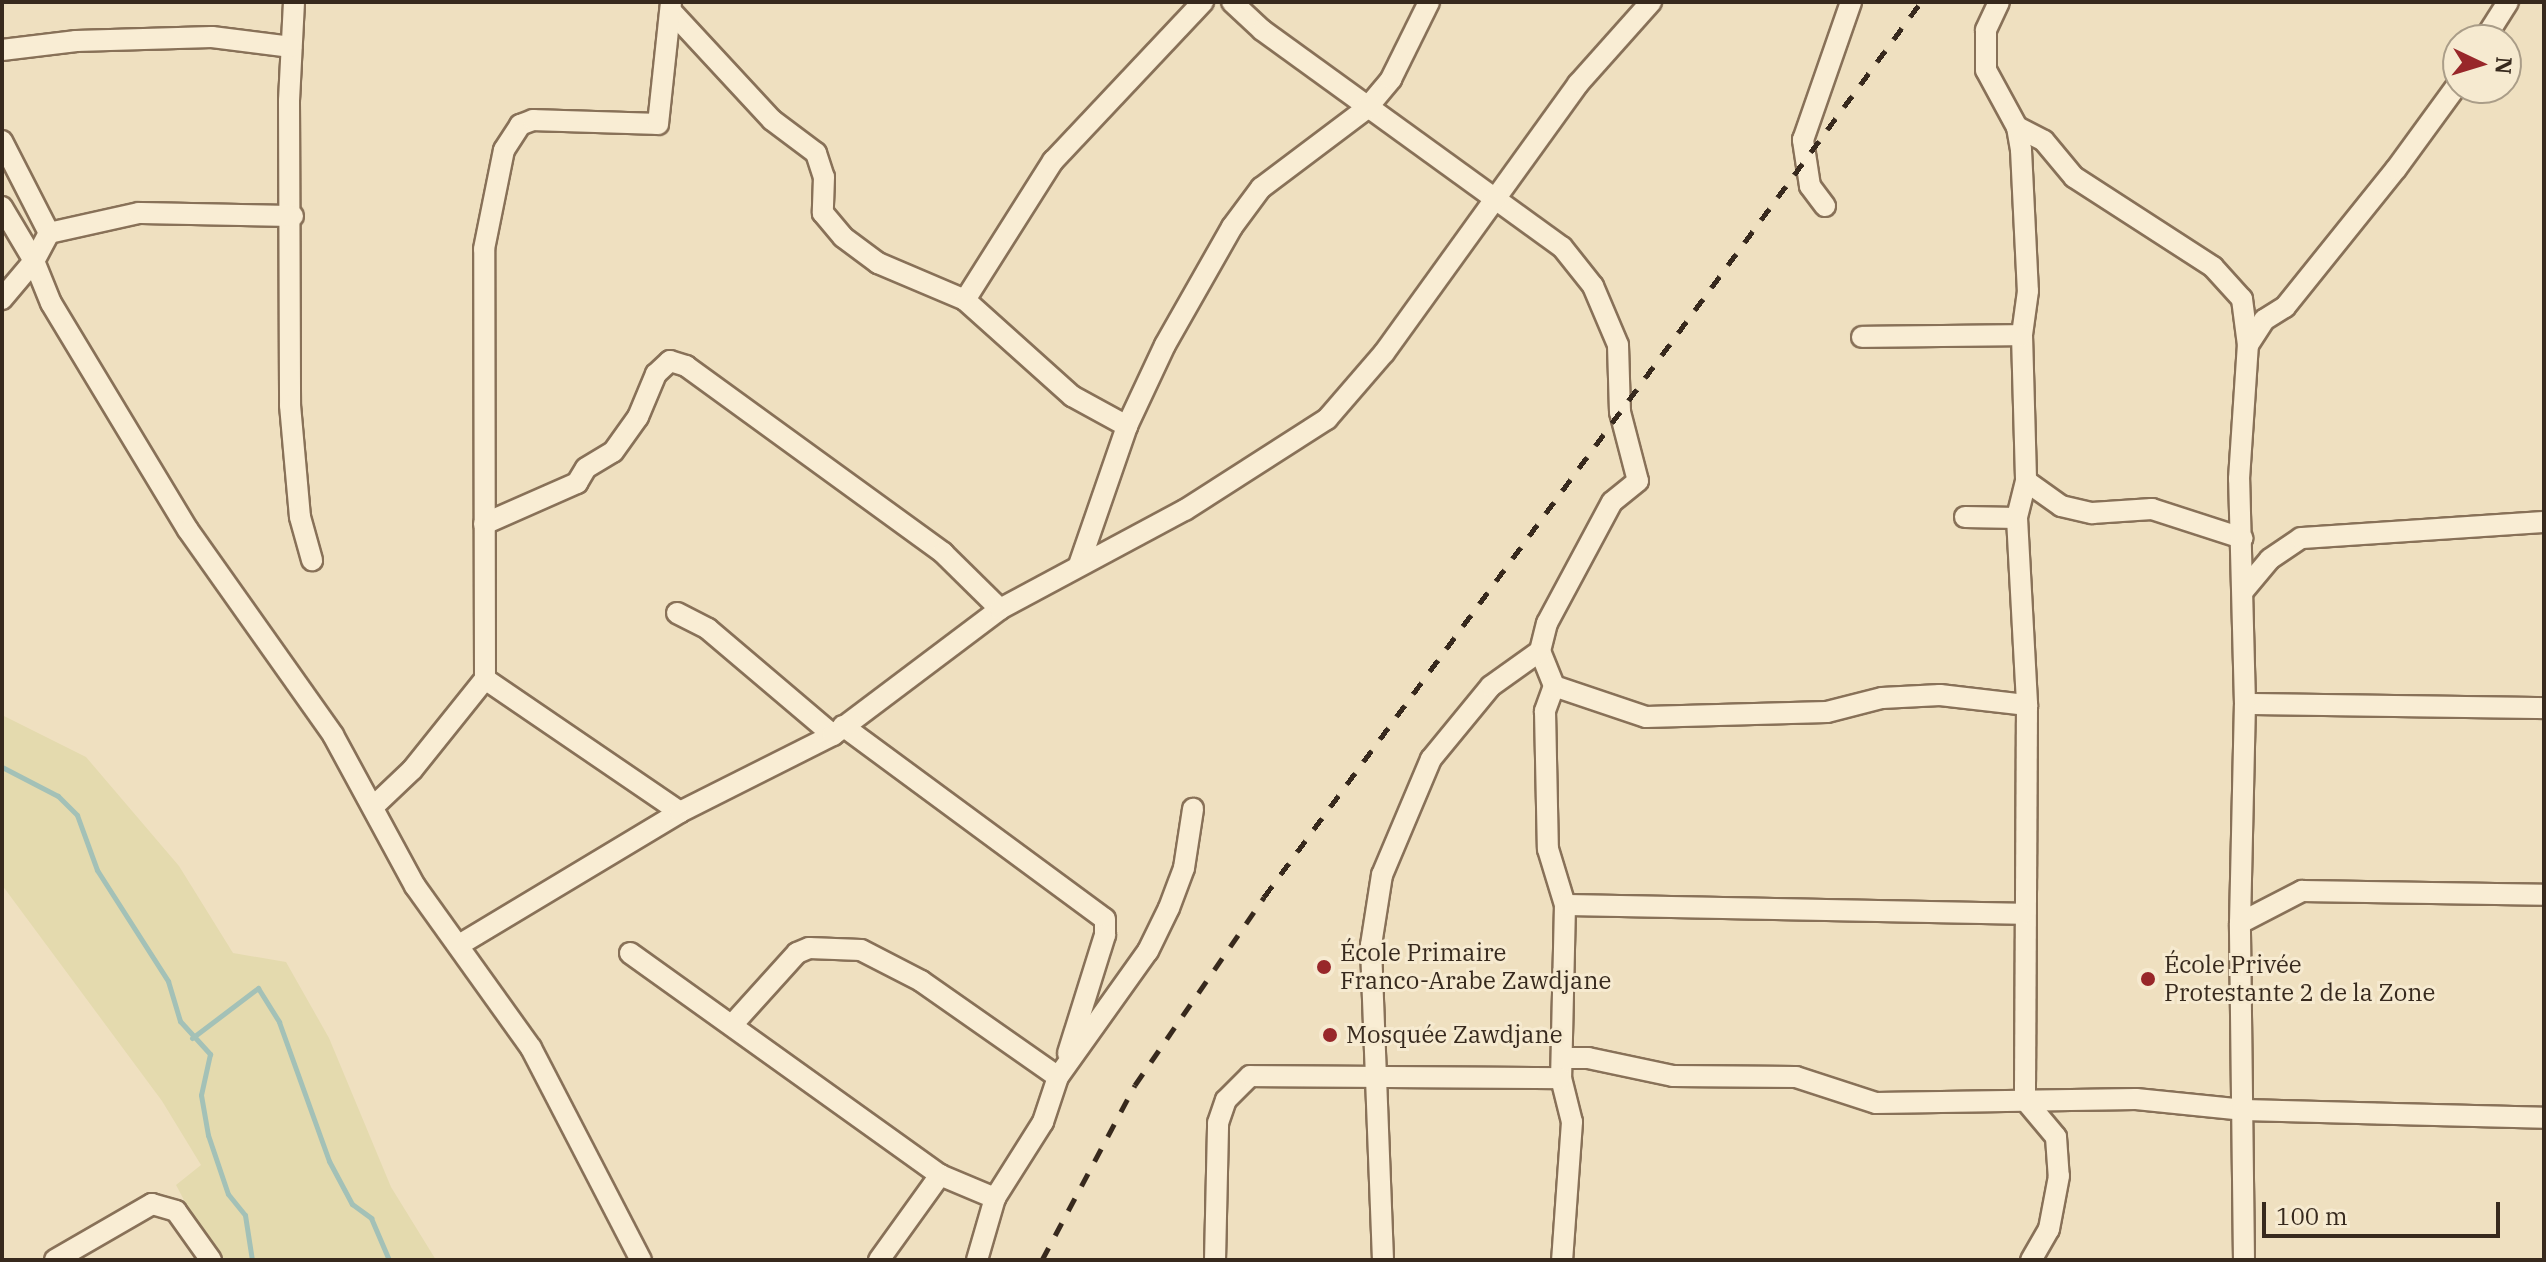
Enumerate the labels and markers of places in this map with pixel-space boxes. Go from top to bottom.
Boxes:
place label: École Primaire Franco-Arabe Zawdjane [1340,939,1611,995]
place label: École Privée Protestante 2 de la Zone [2164,951,2435,1007]
marker: École Primaire Franco-Arabe Zawdjane [1315,958,1333,976]
marker: École Privée Protestante 2 de la Zone [2139,970,2157,988]
place label: Mosquée Zawdjane [1346,1021,1563,1049]
marker: Mosquée Zawdjane [1321,1026,1339,1044]

